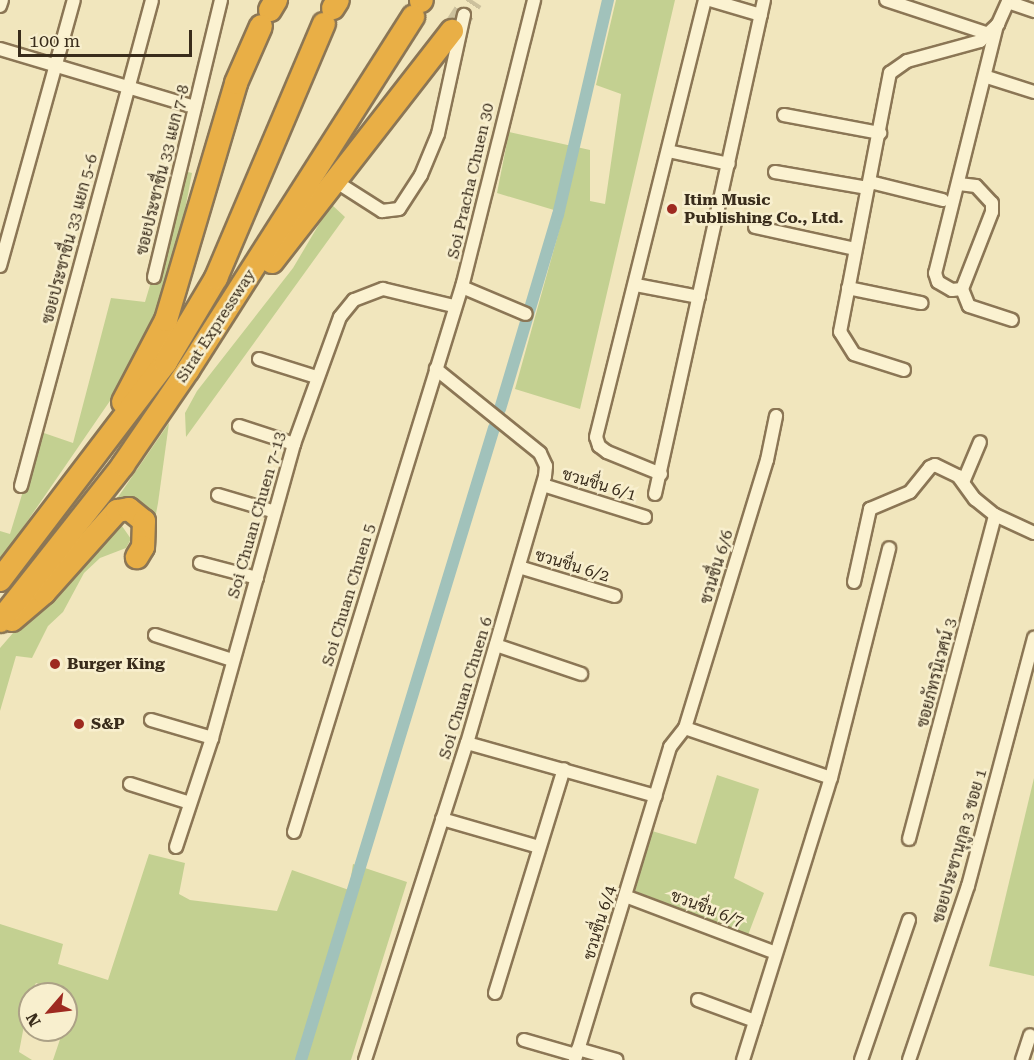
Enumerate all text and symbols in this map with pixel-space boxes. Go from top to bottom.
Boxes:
scale bar [21,18,195,56]
text: 100 m [29,30,80,51]
street label: ซอยประชาชื่น 33 แยก 7-8 [132,83,194,257]
street label: Soi Pracha Chuen 30 [444,101,498,261]
street label: ซอยประชาชื่น 33 แยก 5-6 [38,152,102,326]
place label: Itim Music Publishing Co., Ltd. [684,190,844,228]
marker: Itim Music Publishing Co., Ltd. [665,202,679,216]
street label: Sirat Expressway [172,266,260,386]
street label: Soi Chuan Chuen 7-13 [224,429,290,601]
street label: ชวนชื่น 6/1 [560,465,638,505]
street label: Soi Chuan Chuen 5 [318,522,380,668]
street label: ชวนชื่น 6/6 [697,528,737,606]
street label: ชวนชื่น 6/2 [533,546,611,586]
street label: Soi Chuan Chuen 6 [435,615,497,761]
street label: ซอยภัทรนิเวศน์ 3 [913,616,961,730]
place label: Burger King [67,654,165,674]
marker: Burger King [48,657,62,671]
place label: S&P [91,714,124,734]
marker: S&P [72,717,86,731]
street label: ซอยประชานุกูล 3 ซอย 1 [929,767,991,925]
street label: ชวนชื่น 6/4 [580,884,620,962]
street label: ชวนชื่น 6/7 [668,886,746,932]
north arrow [18,982,78,1042]
text: N [22,1010,45,1030]

